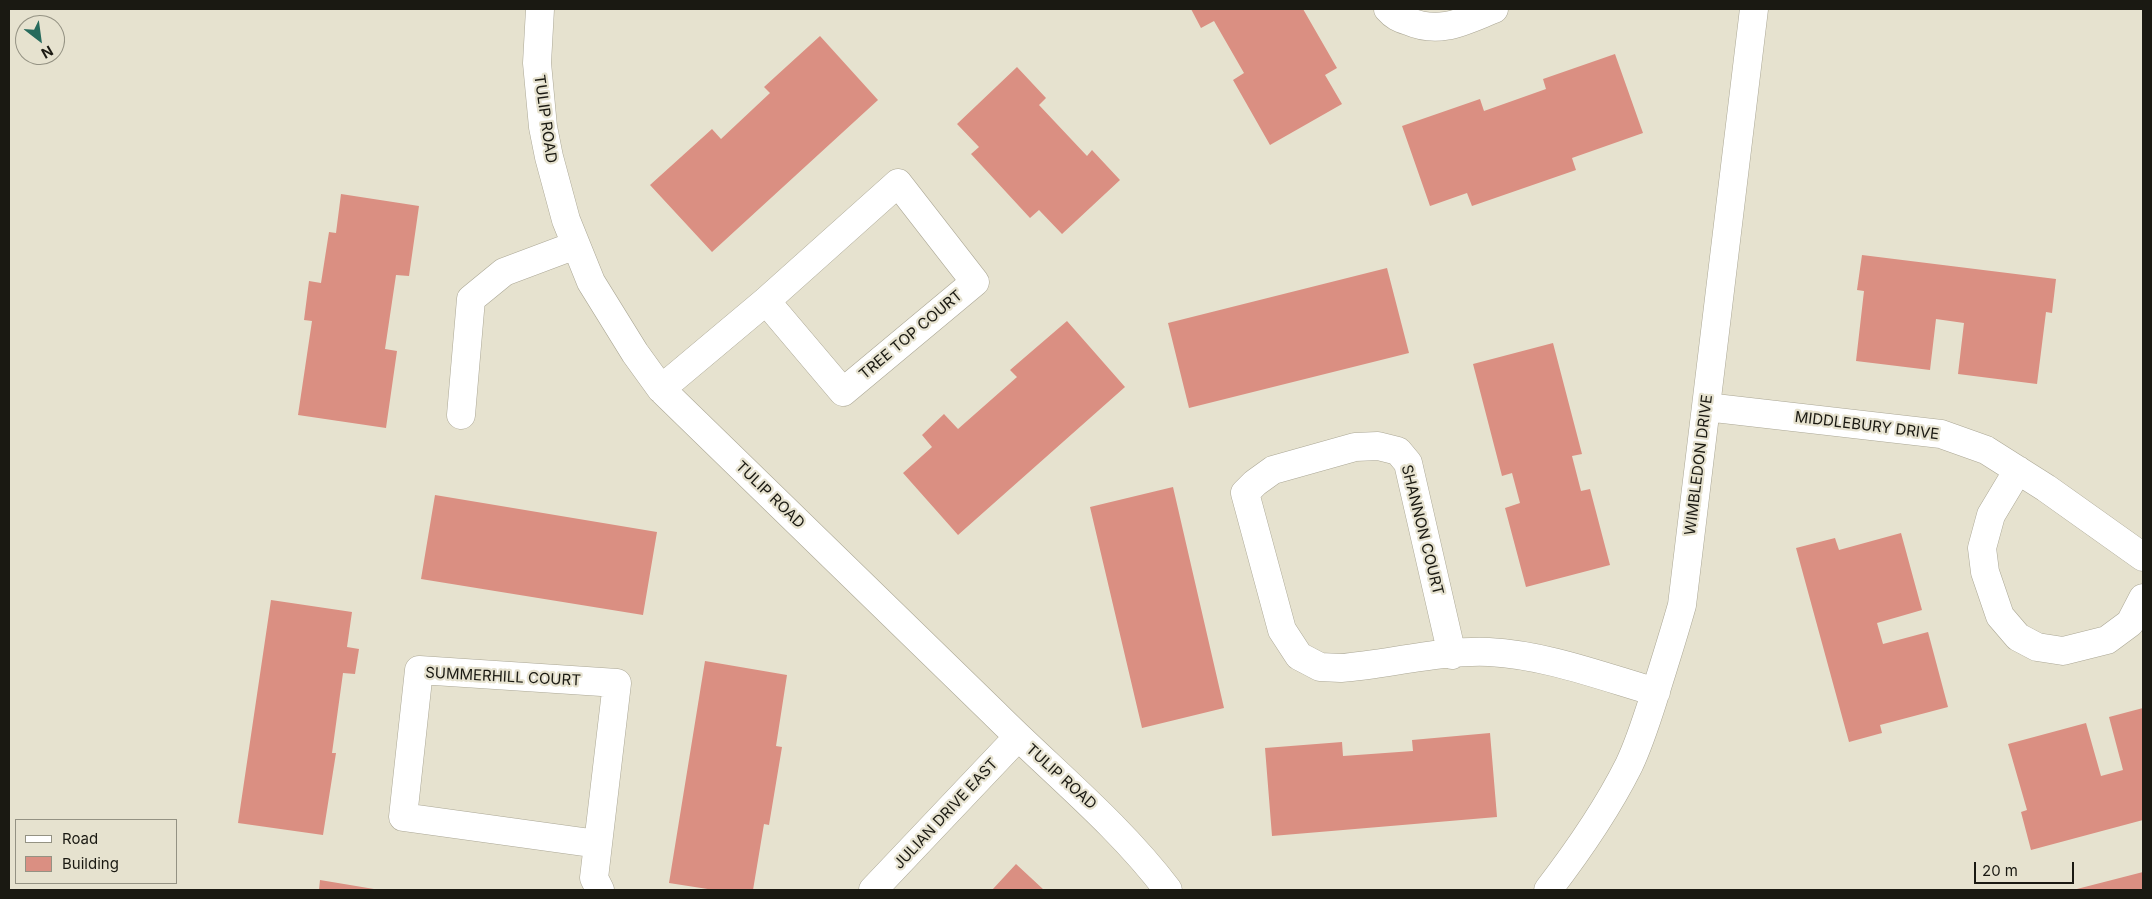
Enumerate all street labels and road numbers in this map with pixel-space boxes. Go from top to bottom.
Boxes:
street label: TULIP ROAD [530,74,560,164]
street label: TREE TOP COURT [856,287,966,383]
street label: WIMBLEDON DRIVE [1681,394,1717,536]
street label: MIDDLEBURY DRIVE [1794,408,1940,444]
street label: TULIP ROAD [732,458,808,532]
street label: SHANNON COURT [1397,463,1447,597]
street label: SUMMERHILL COURT [425,664,581,690]
street label: TULIP ROAD [1022,741,1100,813]
street label: JULIAN DRIVE EAST [890,755,1002,873]

